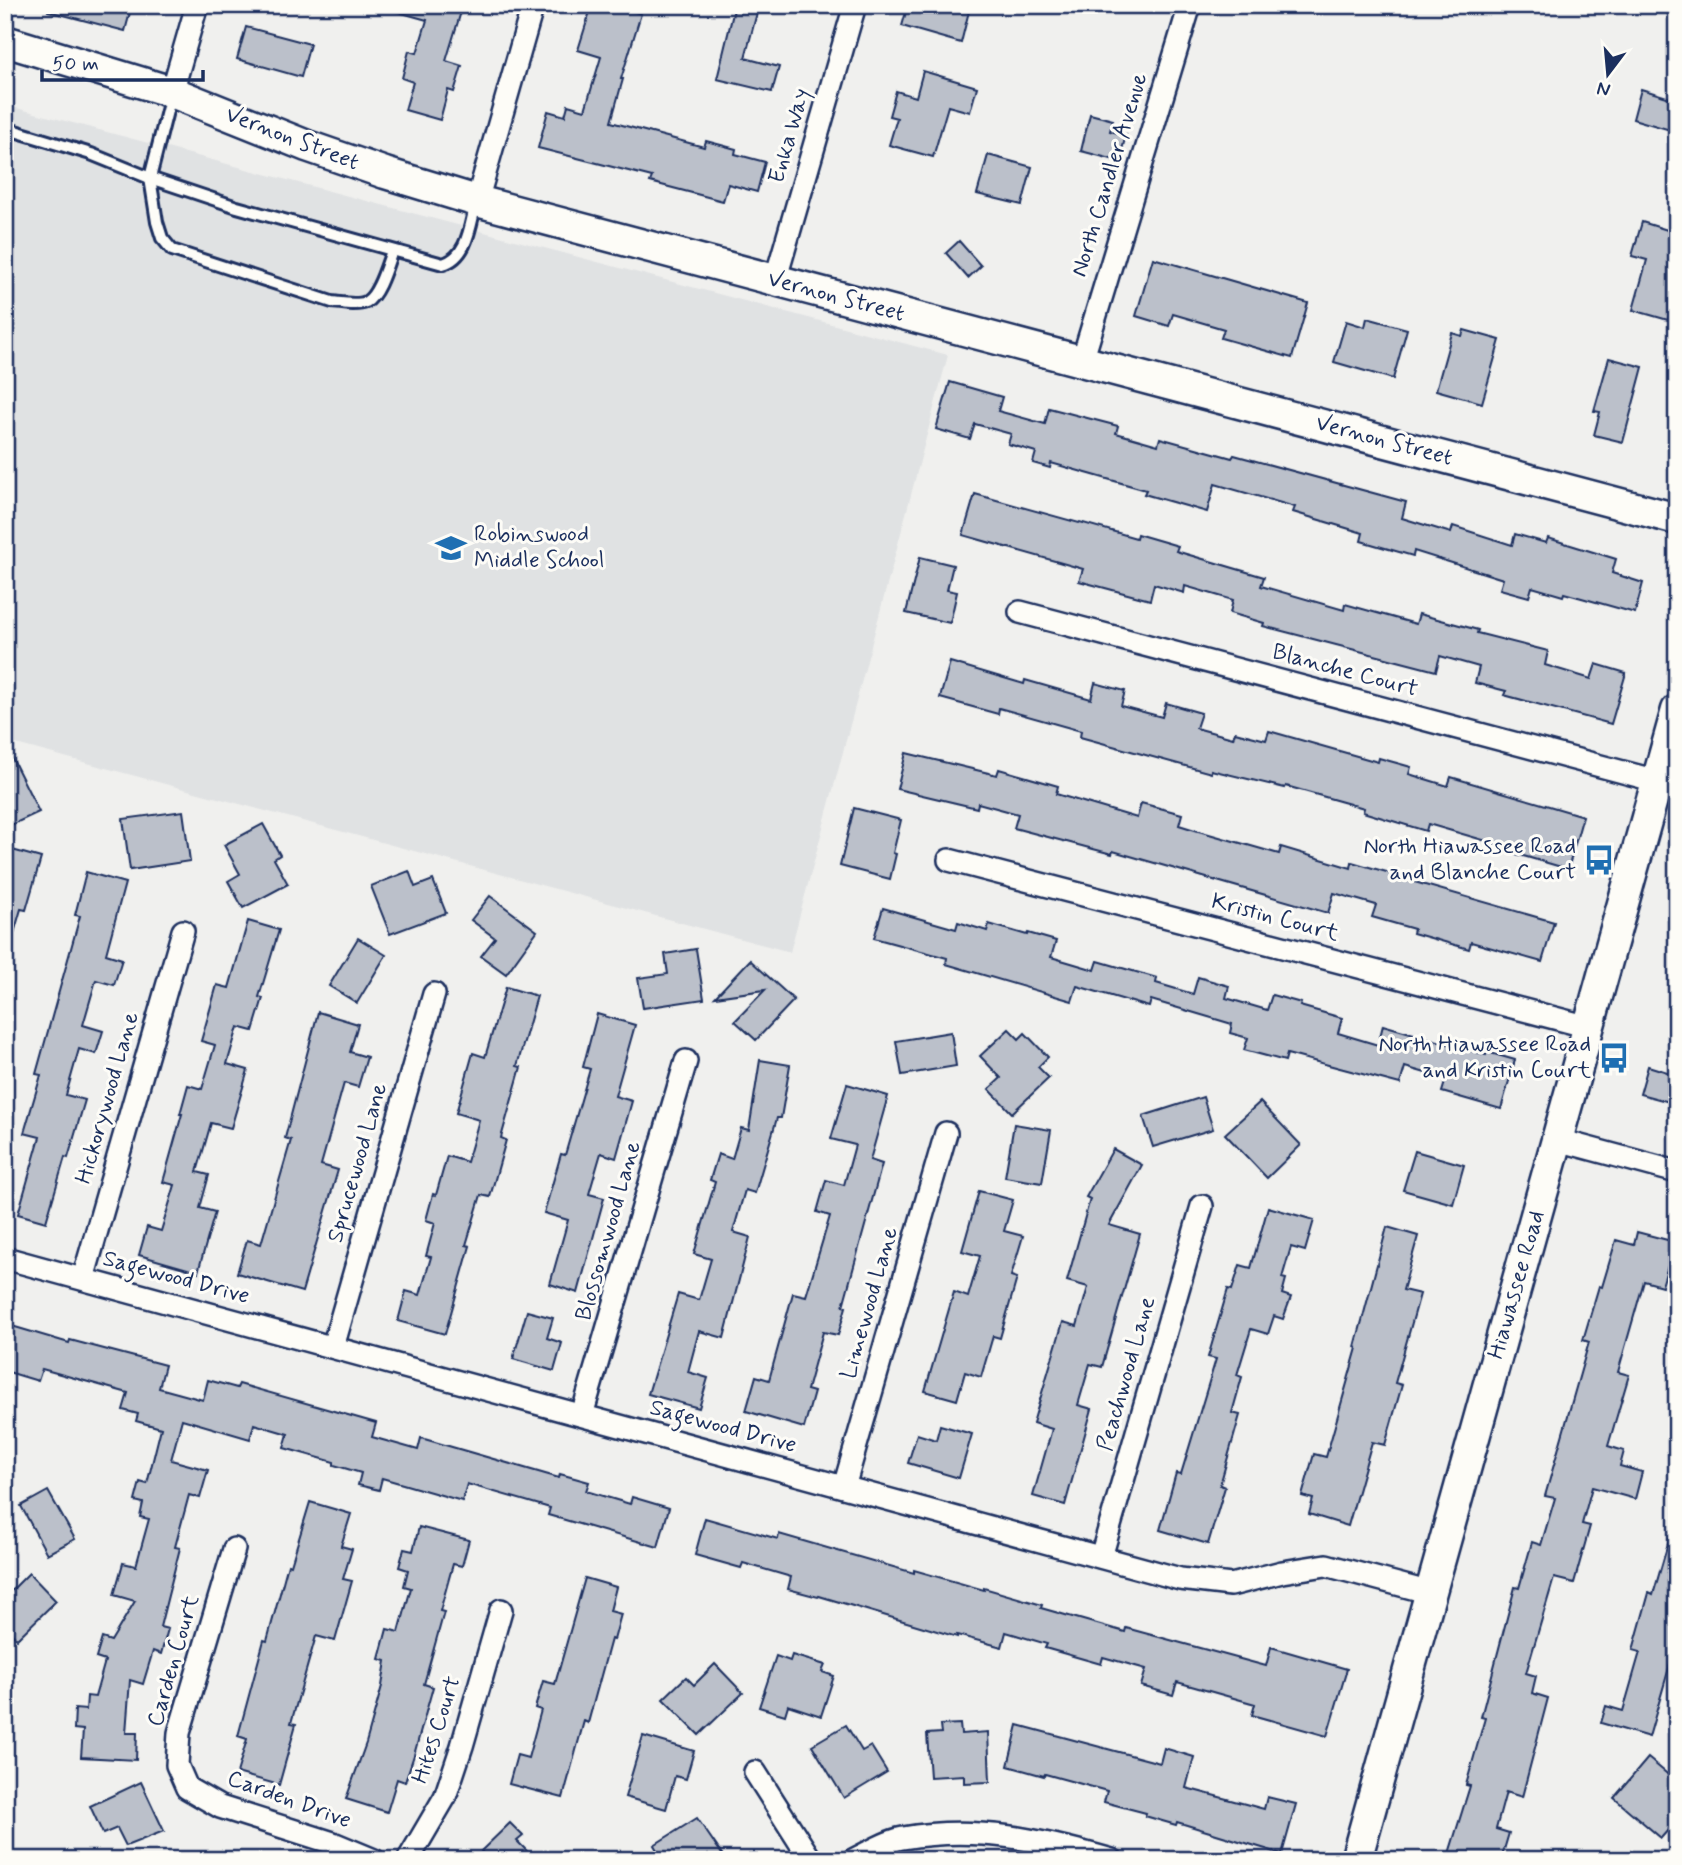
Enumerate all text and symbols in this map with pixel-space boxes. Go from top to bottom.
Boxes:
scale bar [42,38,203,82]
north arrow [1574,38,1644,108]
text: 50 m [52,50,99,78]
street label: North Candler Avenue [1065,69,1155,281]
text: N [1594,75,1613,103]
street label: Enka Way [762,85,818,187]
street label: Vernon Street [221,100,363,178]
street label: Vernon Street [764,264,908,330]
street label: Vernon Street [1312,408,1456,474]
place label: Robinswood Middle School [474,520,604,576]
school or university icon: Robinswood Middle School [434,531,468,565]
street label: Blanche Court [1269,637,1421,705]
place label: North Hiawassee Road and Blanche Court [1363,832,1576,888]
bus stop icon: North Hiawassee Road and Blanche Court [1582,843,1616,877]
street label: Kristin Court [1208,887,1342,950]
street label: Hickorywood Lane [69,1008,147,1187]
place label: North Hiawassee Road and Kristin Court [1378,1030,1591,1086]
bus stop icon: North Hiawassee Road and Kristin Court [1597,1041,1631,1075]
street label: Sprucewood Lane [321,1080,395,1246]
street label: Blossomwood Lane [569,1138,649,1324]
street label: Hiawassee Road [1481,1207,1553,1363]
street label: Limewood Lane [834,1223,906,1382]
street label: Sagewood Drive [99,1244,253,1314]
street label: Peachwood Lane [1091,1293,1163,1455]
street label: Sagewood Drive [646,1393,800,1463]
street label: Carden Court [141,1591,207,1730]
street label: Hites Court [406,1672,468,1787]
street label: Carden Drive [223,1764,355,1836]

